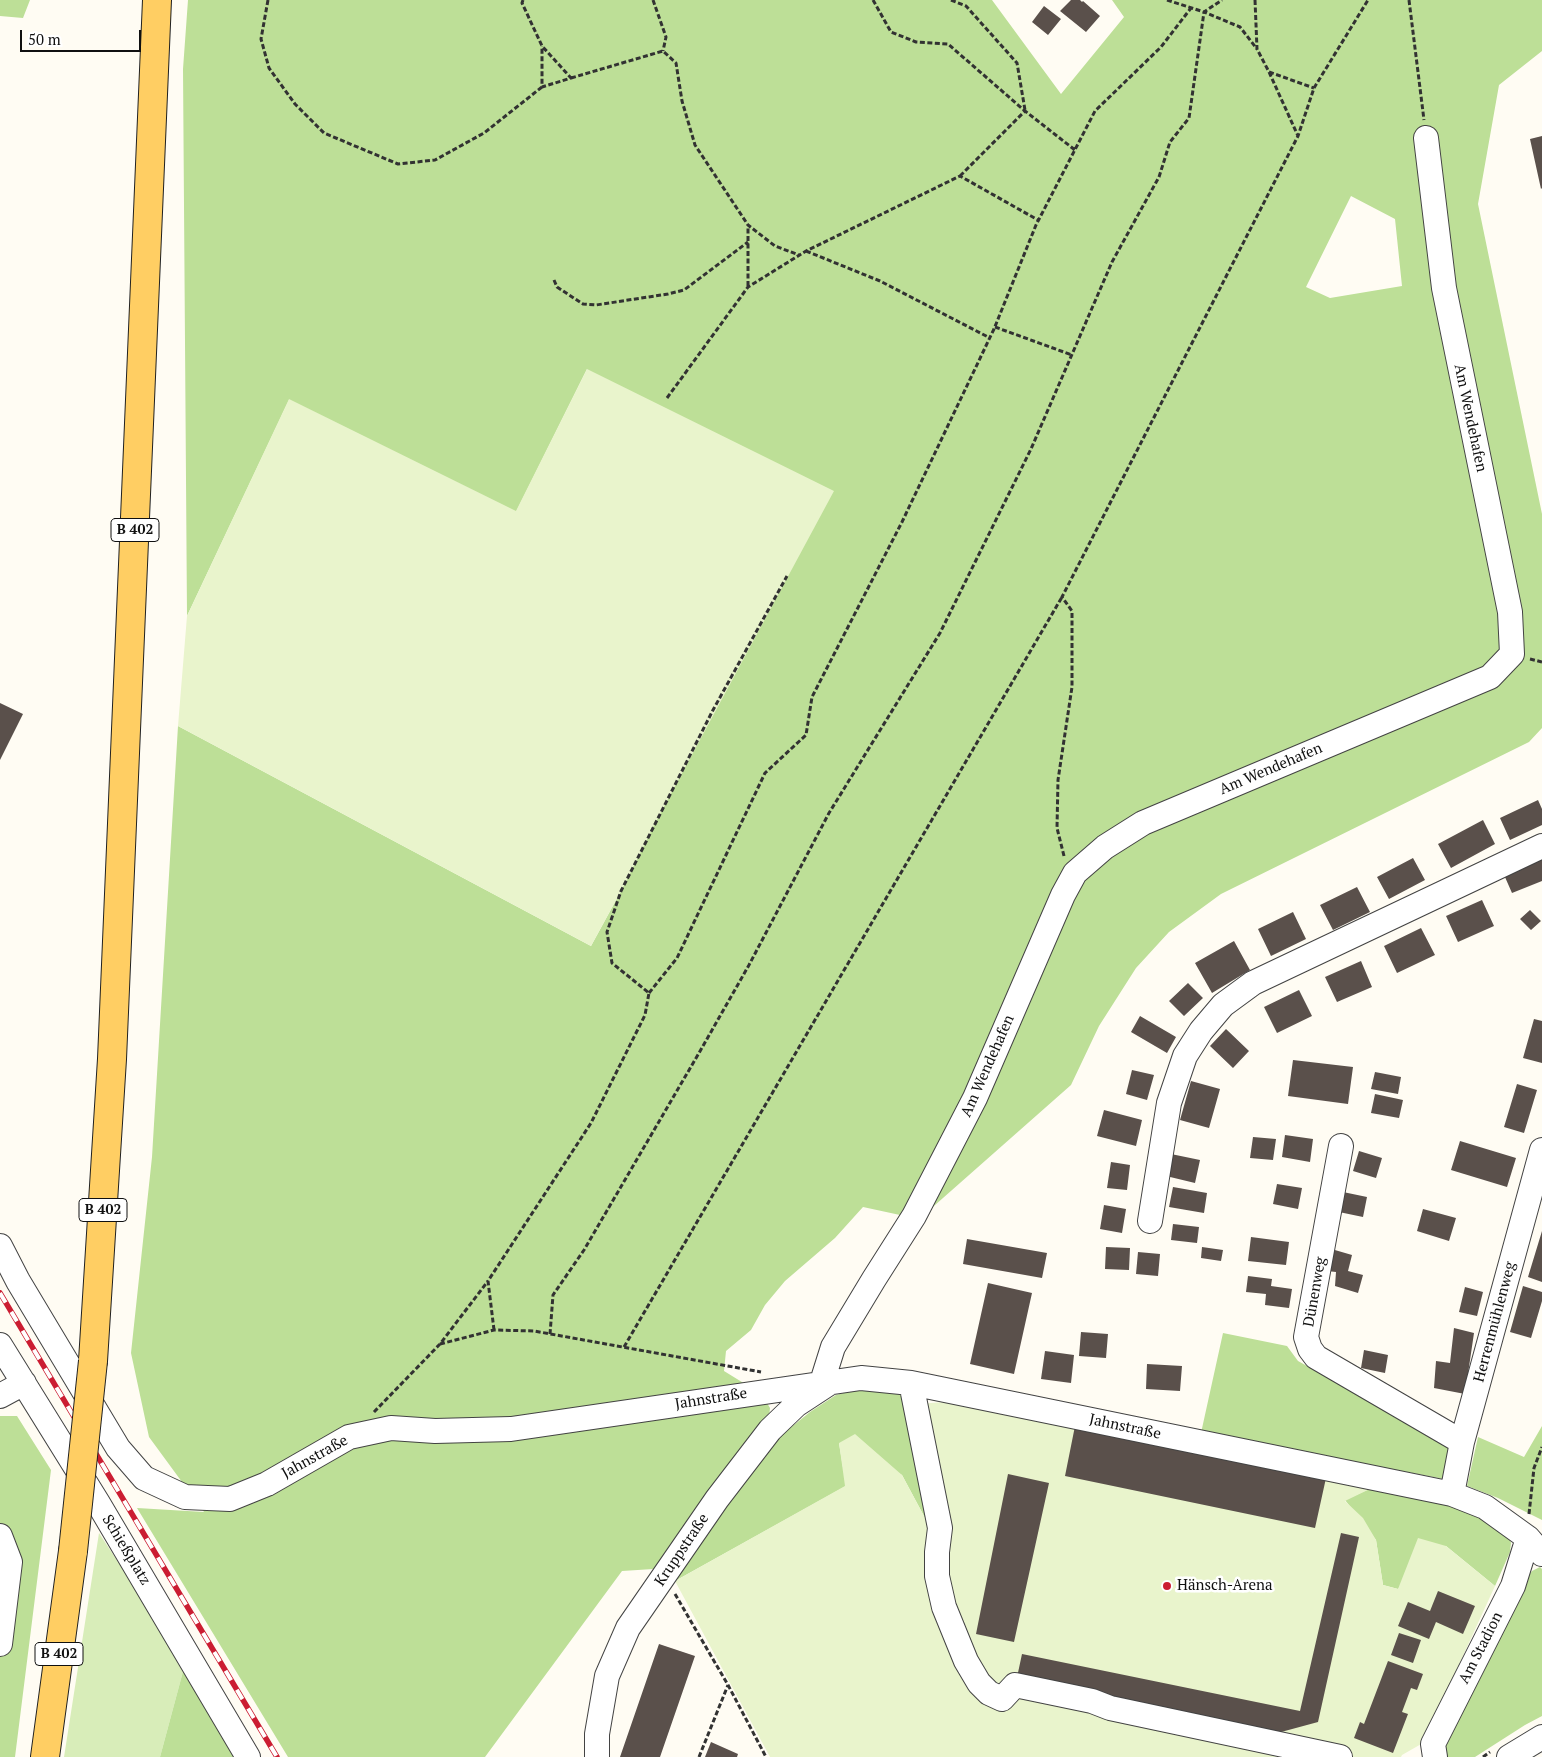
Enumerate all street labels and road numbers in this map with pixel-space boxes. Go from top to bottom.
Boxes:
street label: Am Wendehafen [1450,362,1490,474]
road number: B 402 [111,518,159,542]
street label: Am Wendehafen [1217,739,1325,799]
street label: Am Wendehafen [957,1012,1019,1120]
road number: B 402 [79,1198,127,1222]
street label: Dünenweg [1300,1256,1330,1328]
street label: Herrenmühlenweg [1470,1260,1520,1384]
street label: Jahnstraße [674,1384,748,1414]
street label: Jahnstraße [1087,1411,1163,1443]
street label: Jahnstraße [279,1431,351,1483]
street label: Kruppstraße [651,1510,713,1590]
street label: Schießplatz [98,1512,154,1588]
street label: Am Stadion [1455,1609,1507,1687]
road number: B 402 [35,1642,83,1666]

